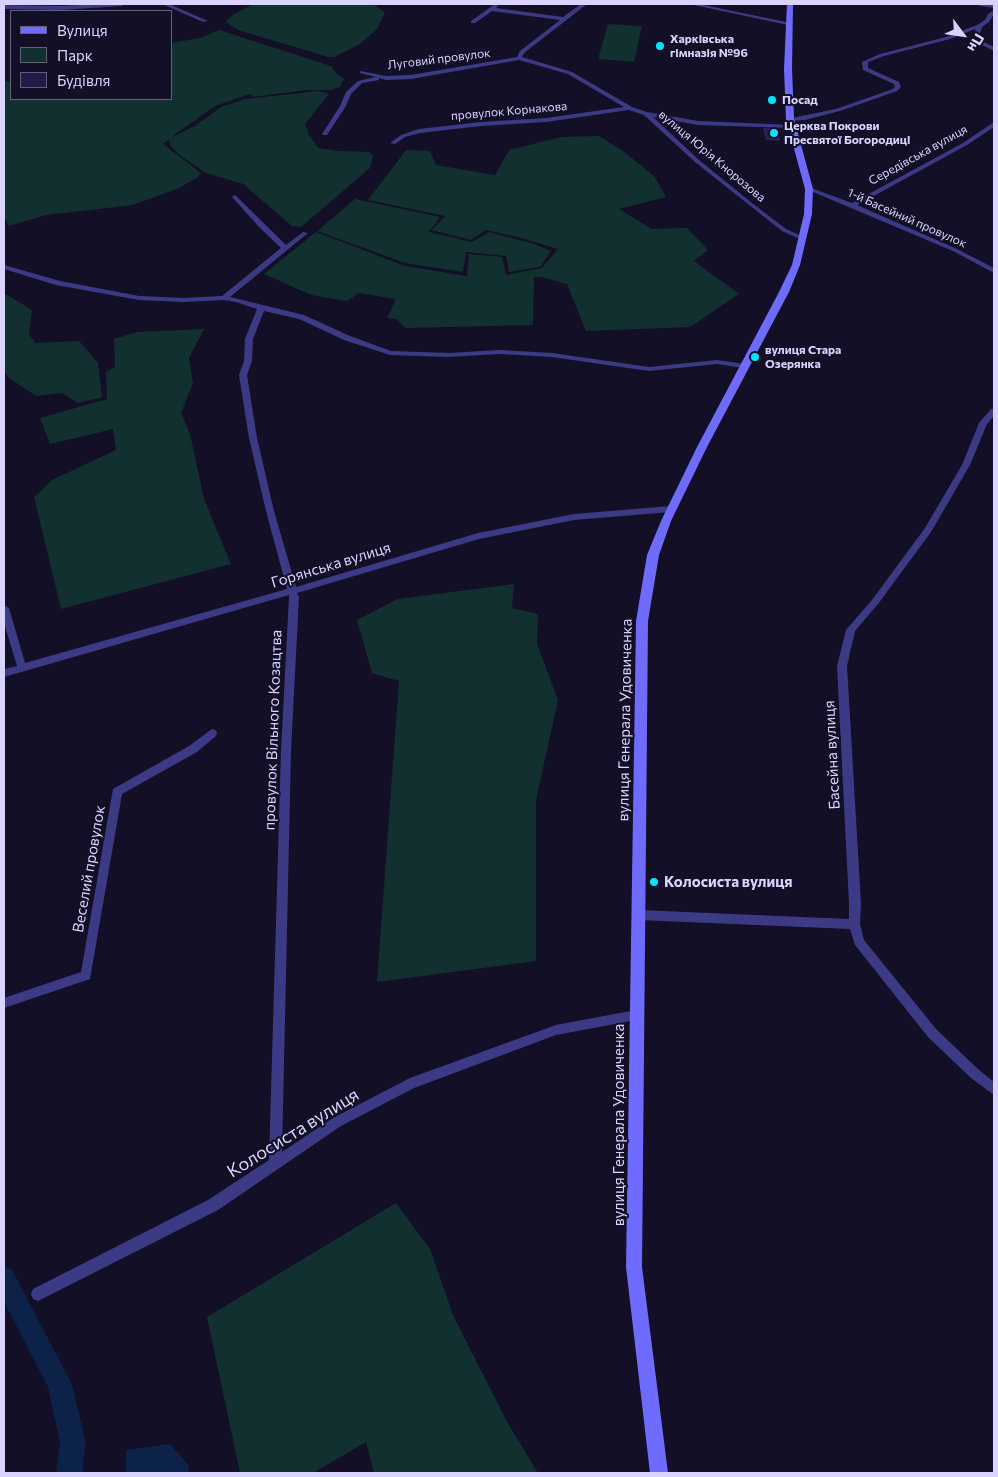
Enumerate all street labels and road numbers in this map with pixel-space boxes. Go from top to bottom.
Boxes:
street label: Луговий провулок [387,46,491,72]
street label: провулок Корнакова [450,99,568,123]
street label: вулиця Юрія Кнорозова [656,107,768,205]
street label: Середівська вулиця [866,122,970,188]
street label: 1-й Басейний провулок [845,185,969,251]
street label: Горянська вулиця [269,538,393,592]
street label: вулиця Генерала Удовиченка [614,619,636,821]
street label: провулок Вільного Козацтва [261,629,285,831]
street label: Басейна вулиця [820,700,844,810]
street label: Веселий провулок [69,804,109,934]
street label: вулиця Генерала Удовиченка [610,1024,628,1226]
street label: Колосиста вулиця [223,1084,363,1182]

